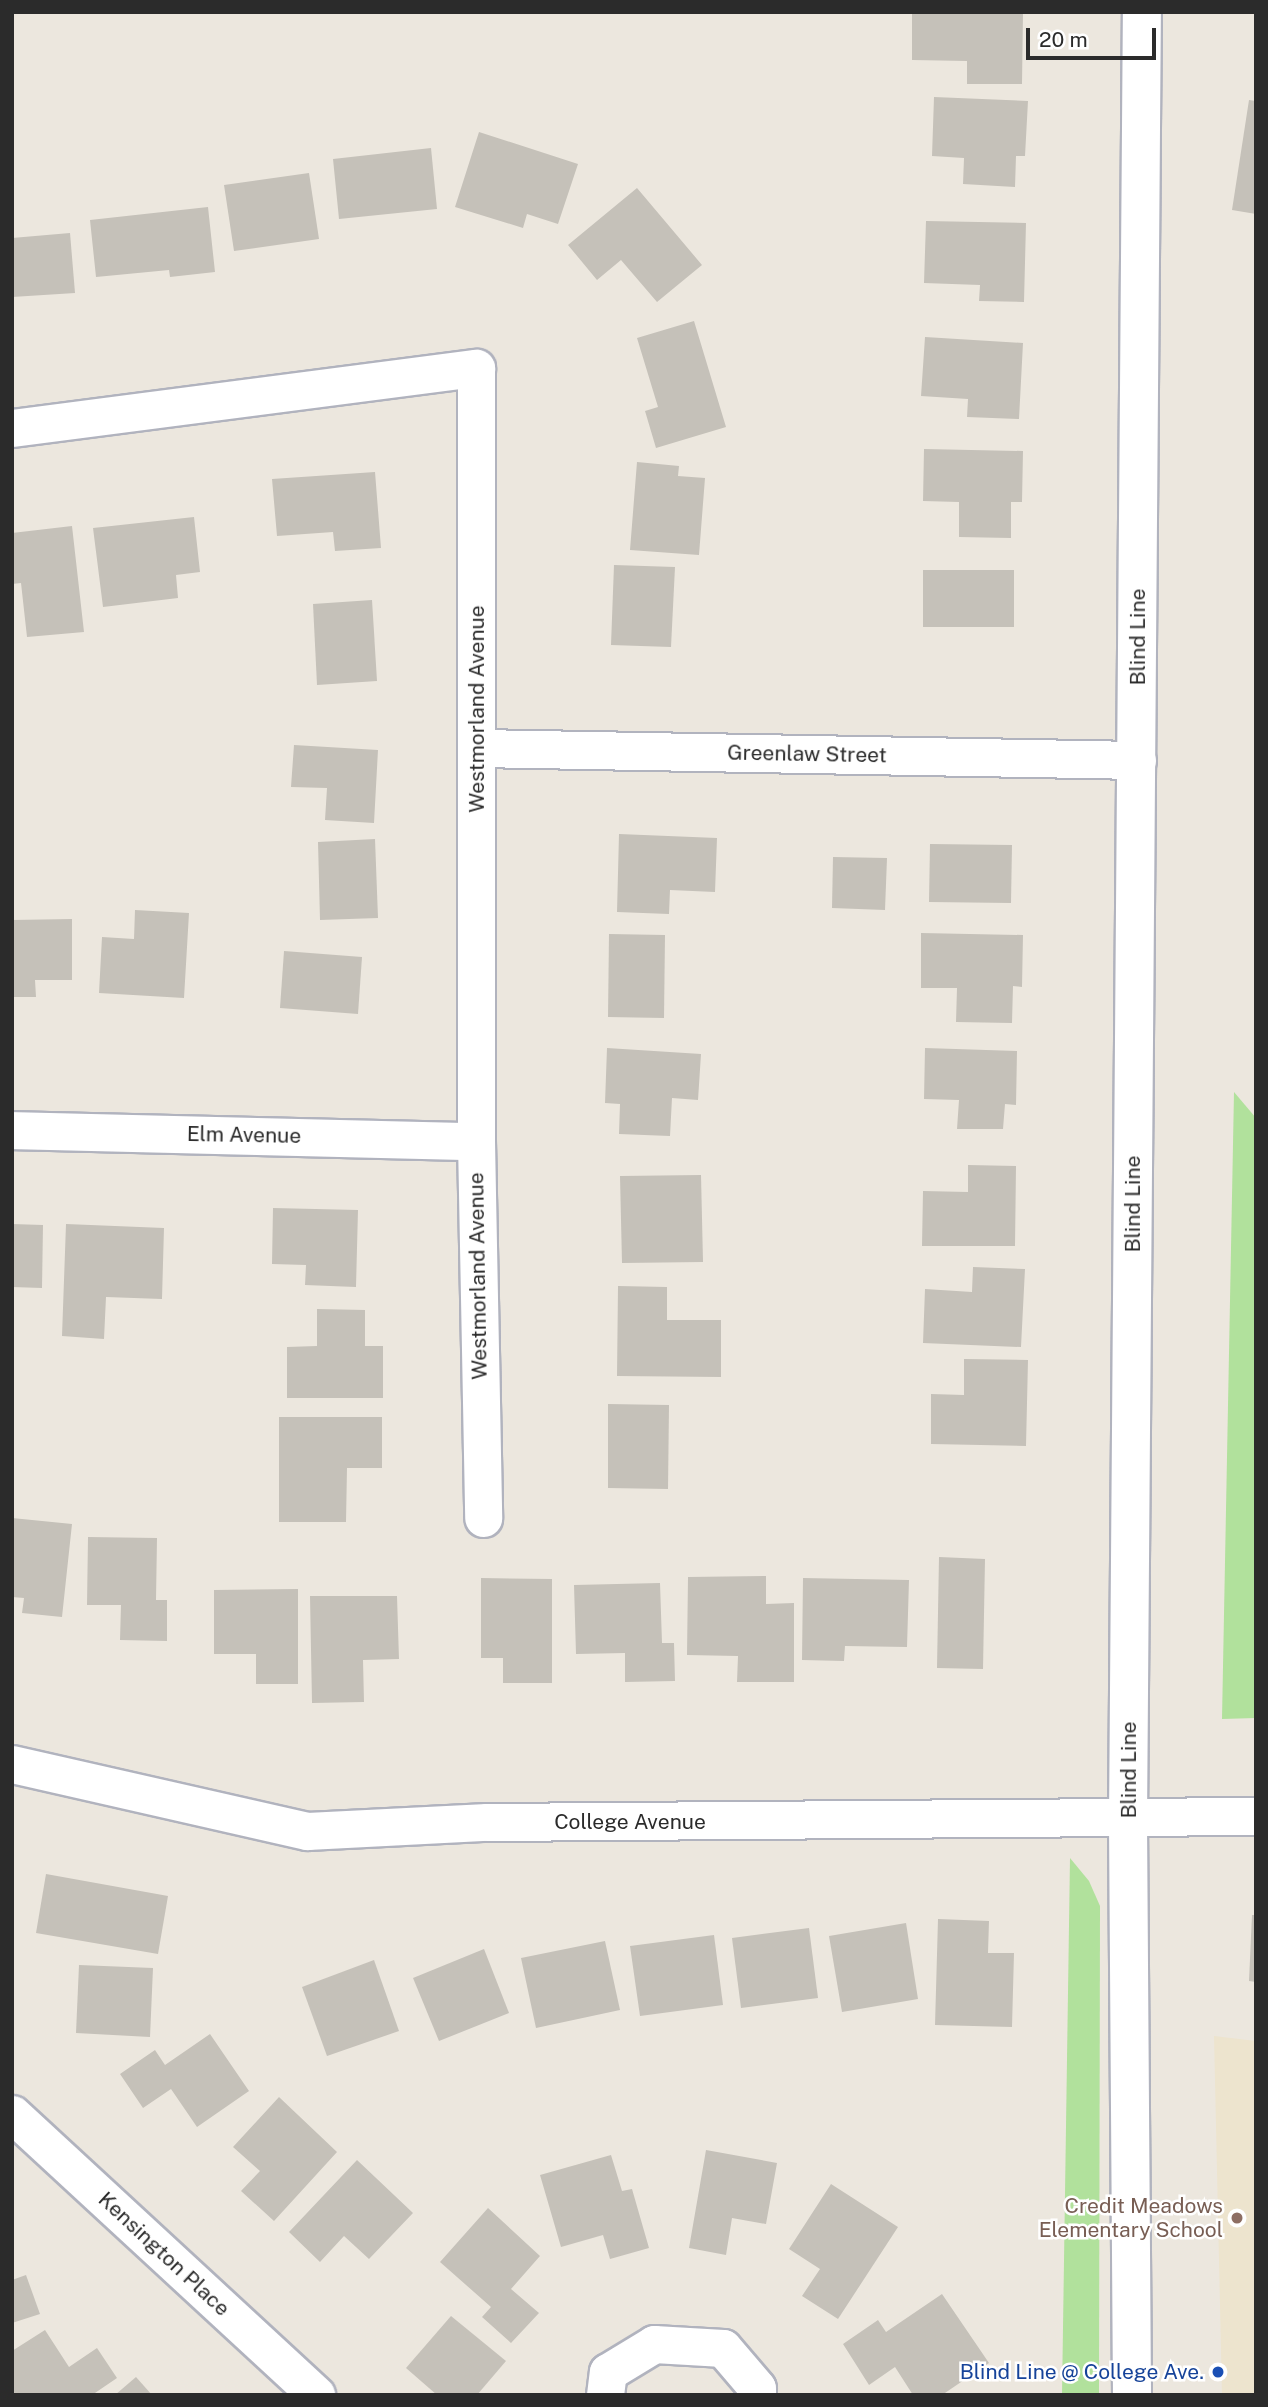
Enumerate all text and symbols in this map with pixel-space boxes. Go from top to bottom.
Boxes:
scale bar [1030,14,1160,58]
text: 20 m [1039,27,1088,52]
street label: Blind Line [1125,589,1151,685]
street label: Westmorland Avenue [464,605,490,813]
street label: Greenlaw Street [727,740,887,768]
street label: Elm Avenue [187,1121,301,1149]
street label: Blind Line [1120,1156,1146,1252]
street label: Westmorland Avenue [464,1172,492,1380]
street label: Blind Line [1116,1722,1142,1818]
street label: College Avenue [554,1809,706,1835]
street label: Kensington Place [93,2187,235,2321]
place label: Credit Meadows Elementary School [1039,2193,1223,2243]
marker: Credit Meadows Elementary School [1229,2210,1245,2226]
place label: Blind Line @ College Ave. [959,2359,1204,2385]
marker: Blind Line @ College Ave. [1210,2364,1226,2380]

